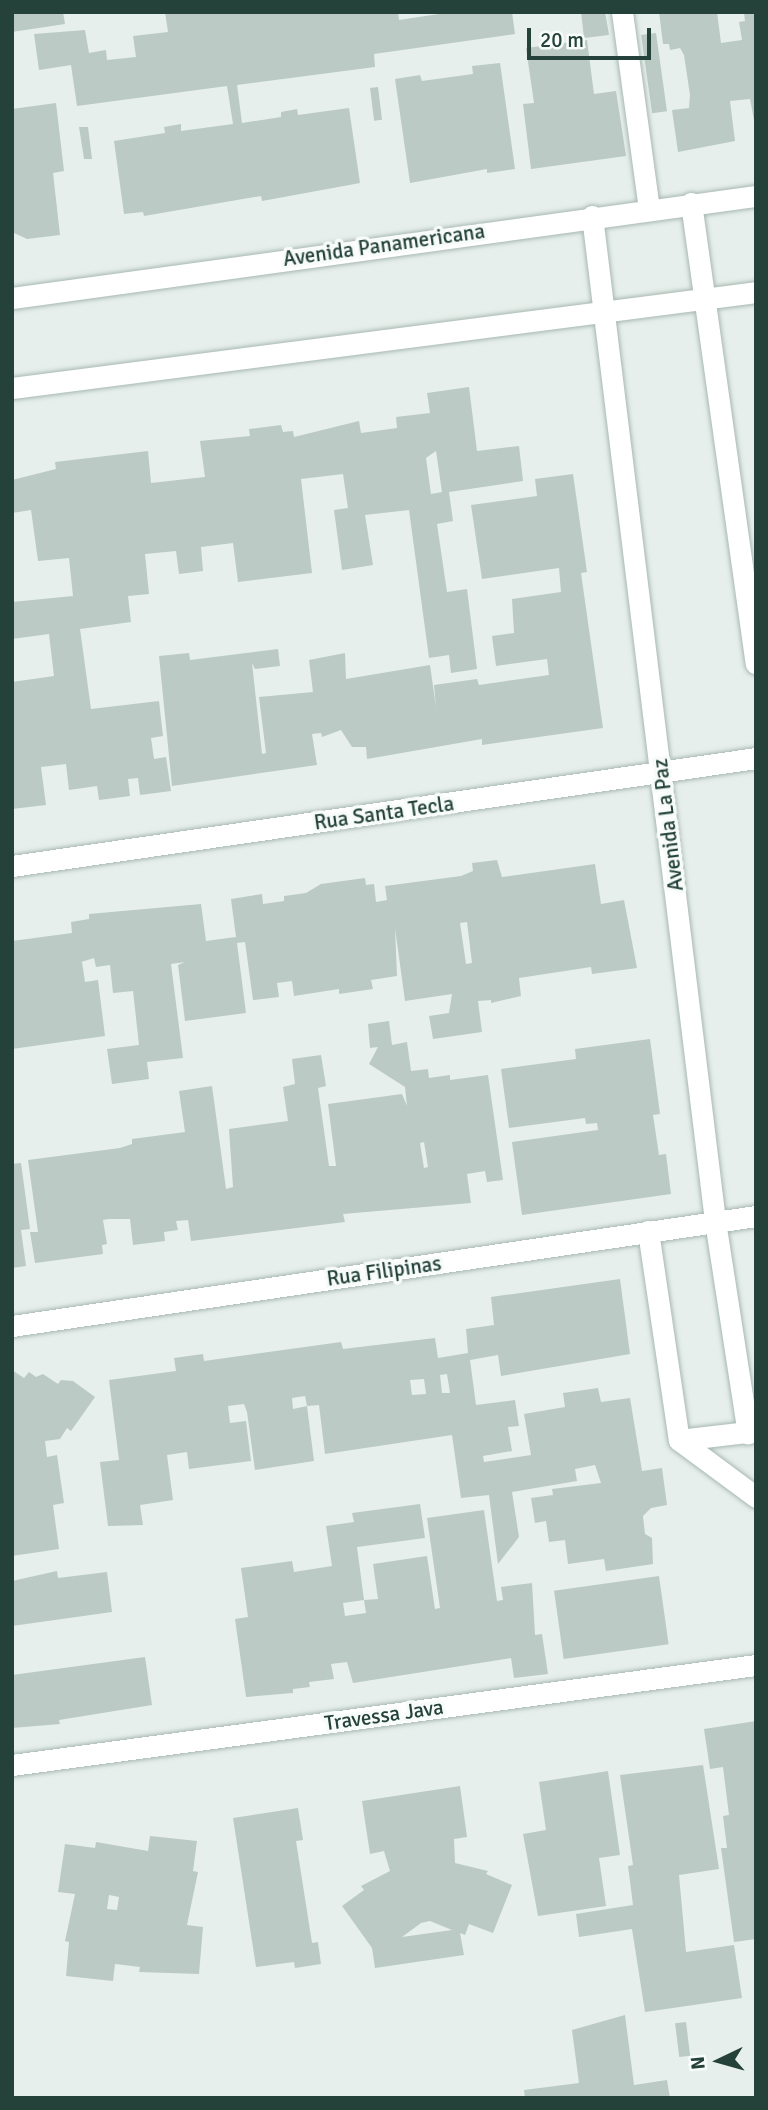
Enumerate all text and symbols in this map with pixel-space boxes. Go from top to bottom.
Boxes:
scale bar [530,14,654,58]
text: 20 m [540,27,584,53]
street label: Avenida Panamericana [281,218,487,272]
street label: Avenida La Paz [647,757,689,893]
street label: Rua Santa Tecla [312,791,456,835]
street label: Rua Filipinas [325,1250,443,1292]
street label: Travessa Java [323,1694,445,1736]
north arrow [684,2026,754,2096]
text: N [686,2055,711,2070]

